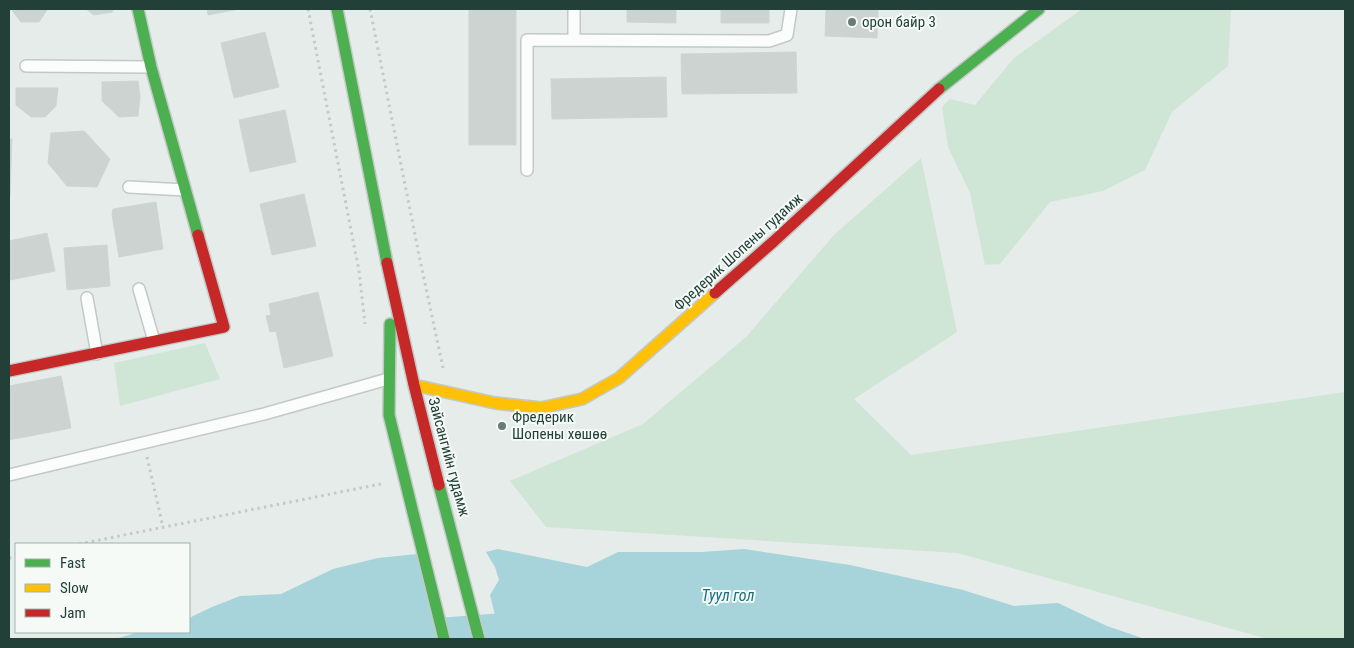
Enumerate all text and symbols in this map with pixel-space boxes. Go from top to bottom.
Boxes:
place label: орон байр 3 [862,13,936,31]
marker: орон байр 3 [846,16,858,28]
street label: Фредерик Шопены гудамж [670,189,806,315]
street label: Зайсангийн гудамж [424,395,474,519]
place label: Фредерик Шопены хөшөө [512,408,607,443]
marker: Фредерик Шопены хөшөө [496,420,508,432]
legend [15,543,190,633]
text: Fast [60,554,85,572]
text: Slow [60,579,89,597]
water label: Туул гол [702,586,755,605]
text: Jam [60,604,86,622]

